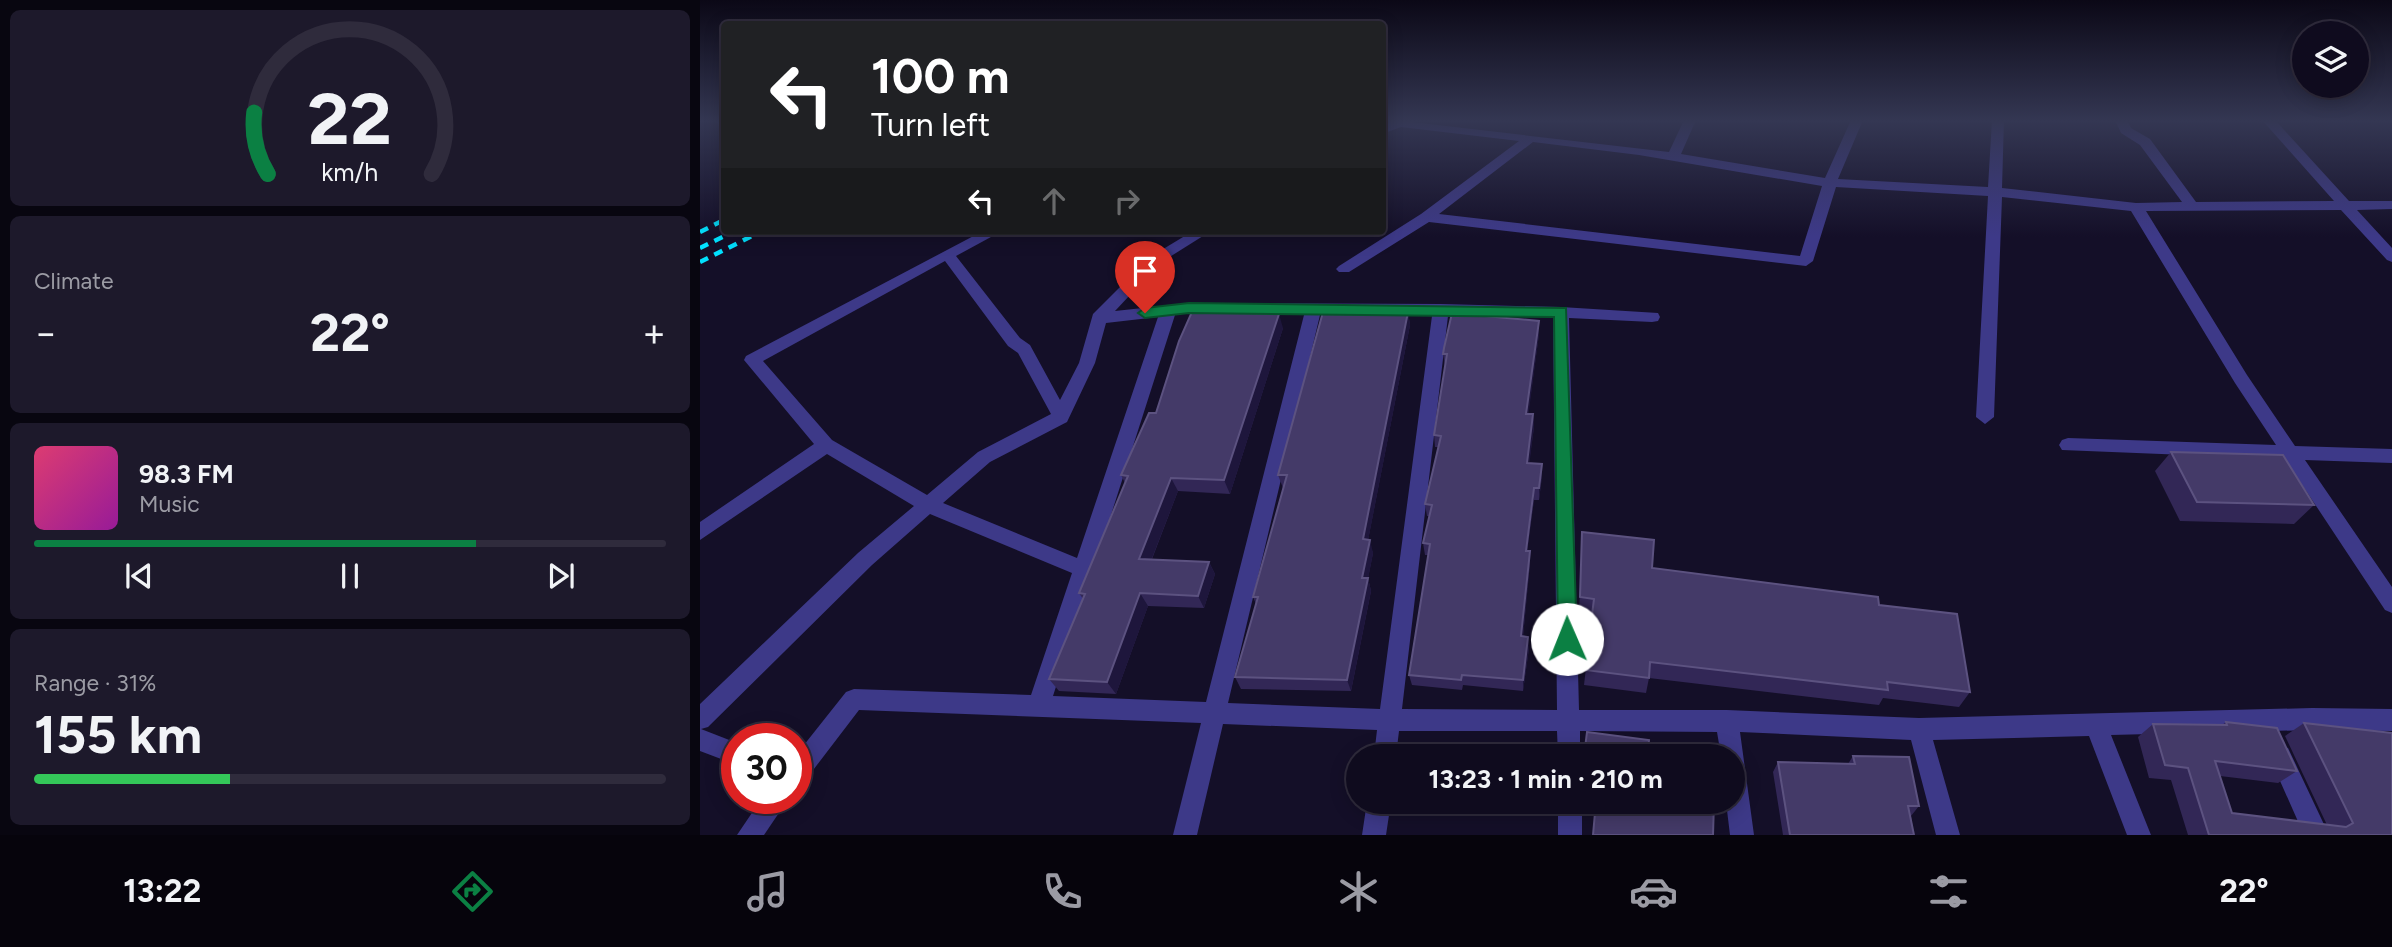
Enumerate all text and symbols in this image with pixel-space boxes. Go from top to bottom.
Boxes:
map controls [2292,21,2369,98]
button: layers [2292,21,2369,98]
text: 100 m [871,46,1010,105]
icon: left [756,49,847,140]
text: 22 [308,76,392,163]
text: Turn left [871,106,990,144]
text: km/h [321,157,379,187]
icon: left [962,182,1000,220]
icon: ahead [1035,182,1073,220]
icon: right [1108,182,1146,220]
pin [1115,241,1175,313]
icon: arrive [1126,252,1164,290]
text: Climate [34,267,113,295]
text: 22° [310,302,390,364]
text: − [34,310,58,356]
text: + [642,310,666,356]
text: 98.3 FM [139,458,234,490]
text: Music [139,490,200,518]
icon: previous [120,557,158,595]
icon: pause [331,557,369,595]
icon: next [542,557,580,595]
position arrow [1530,602,1604,676]
text: Range · 31% [34,669,156,697]
text: 155 km [34,704,202,766]
speed limit sign: 30 [721,723,812,814]
text: 13:23 · 1 min · 210 m [1428,763,1663,795]
icon: directions [448,867,497,916]
icon: music [743,867,792,916]
icon: phone [1038,867,1087,916]
icon: climate [1334,867,1383,916]
icon: car [1629,867,1678,916]
icon: filters [1924,867,1973,916]
text: 13:22 [123,872,201,910]
text: 22° [2220,872,2269,910]

